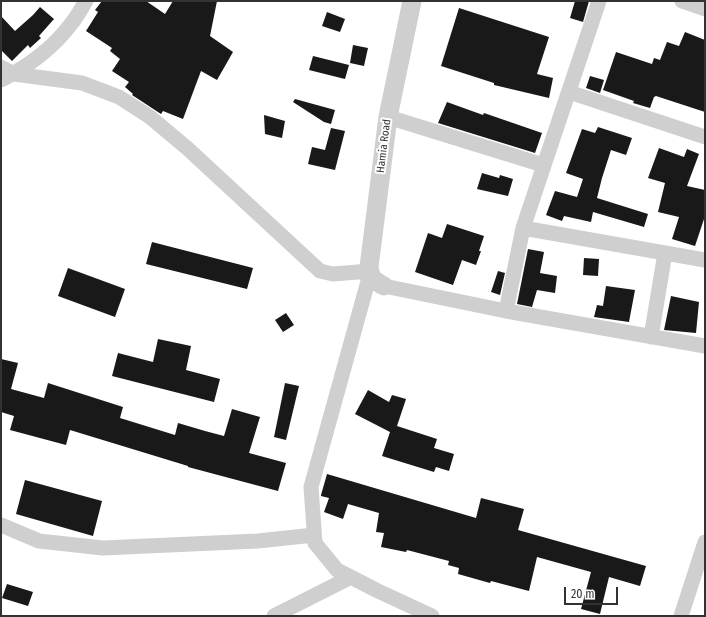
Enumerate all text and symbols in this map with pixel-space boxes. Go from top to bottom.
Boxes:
street label: Hamia Road [374,118,394,174]
scale bar [566,579,620,605]
text: 20 m [571,587,595,601]

